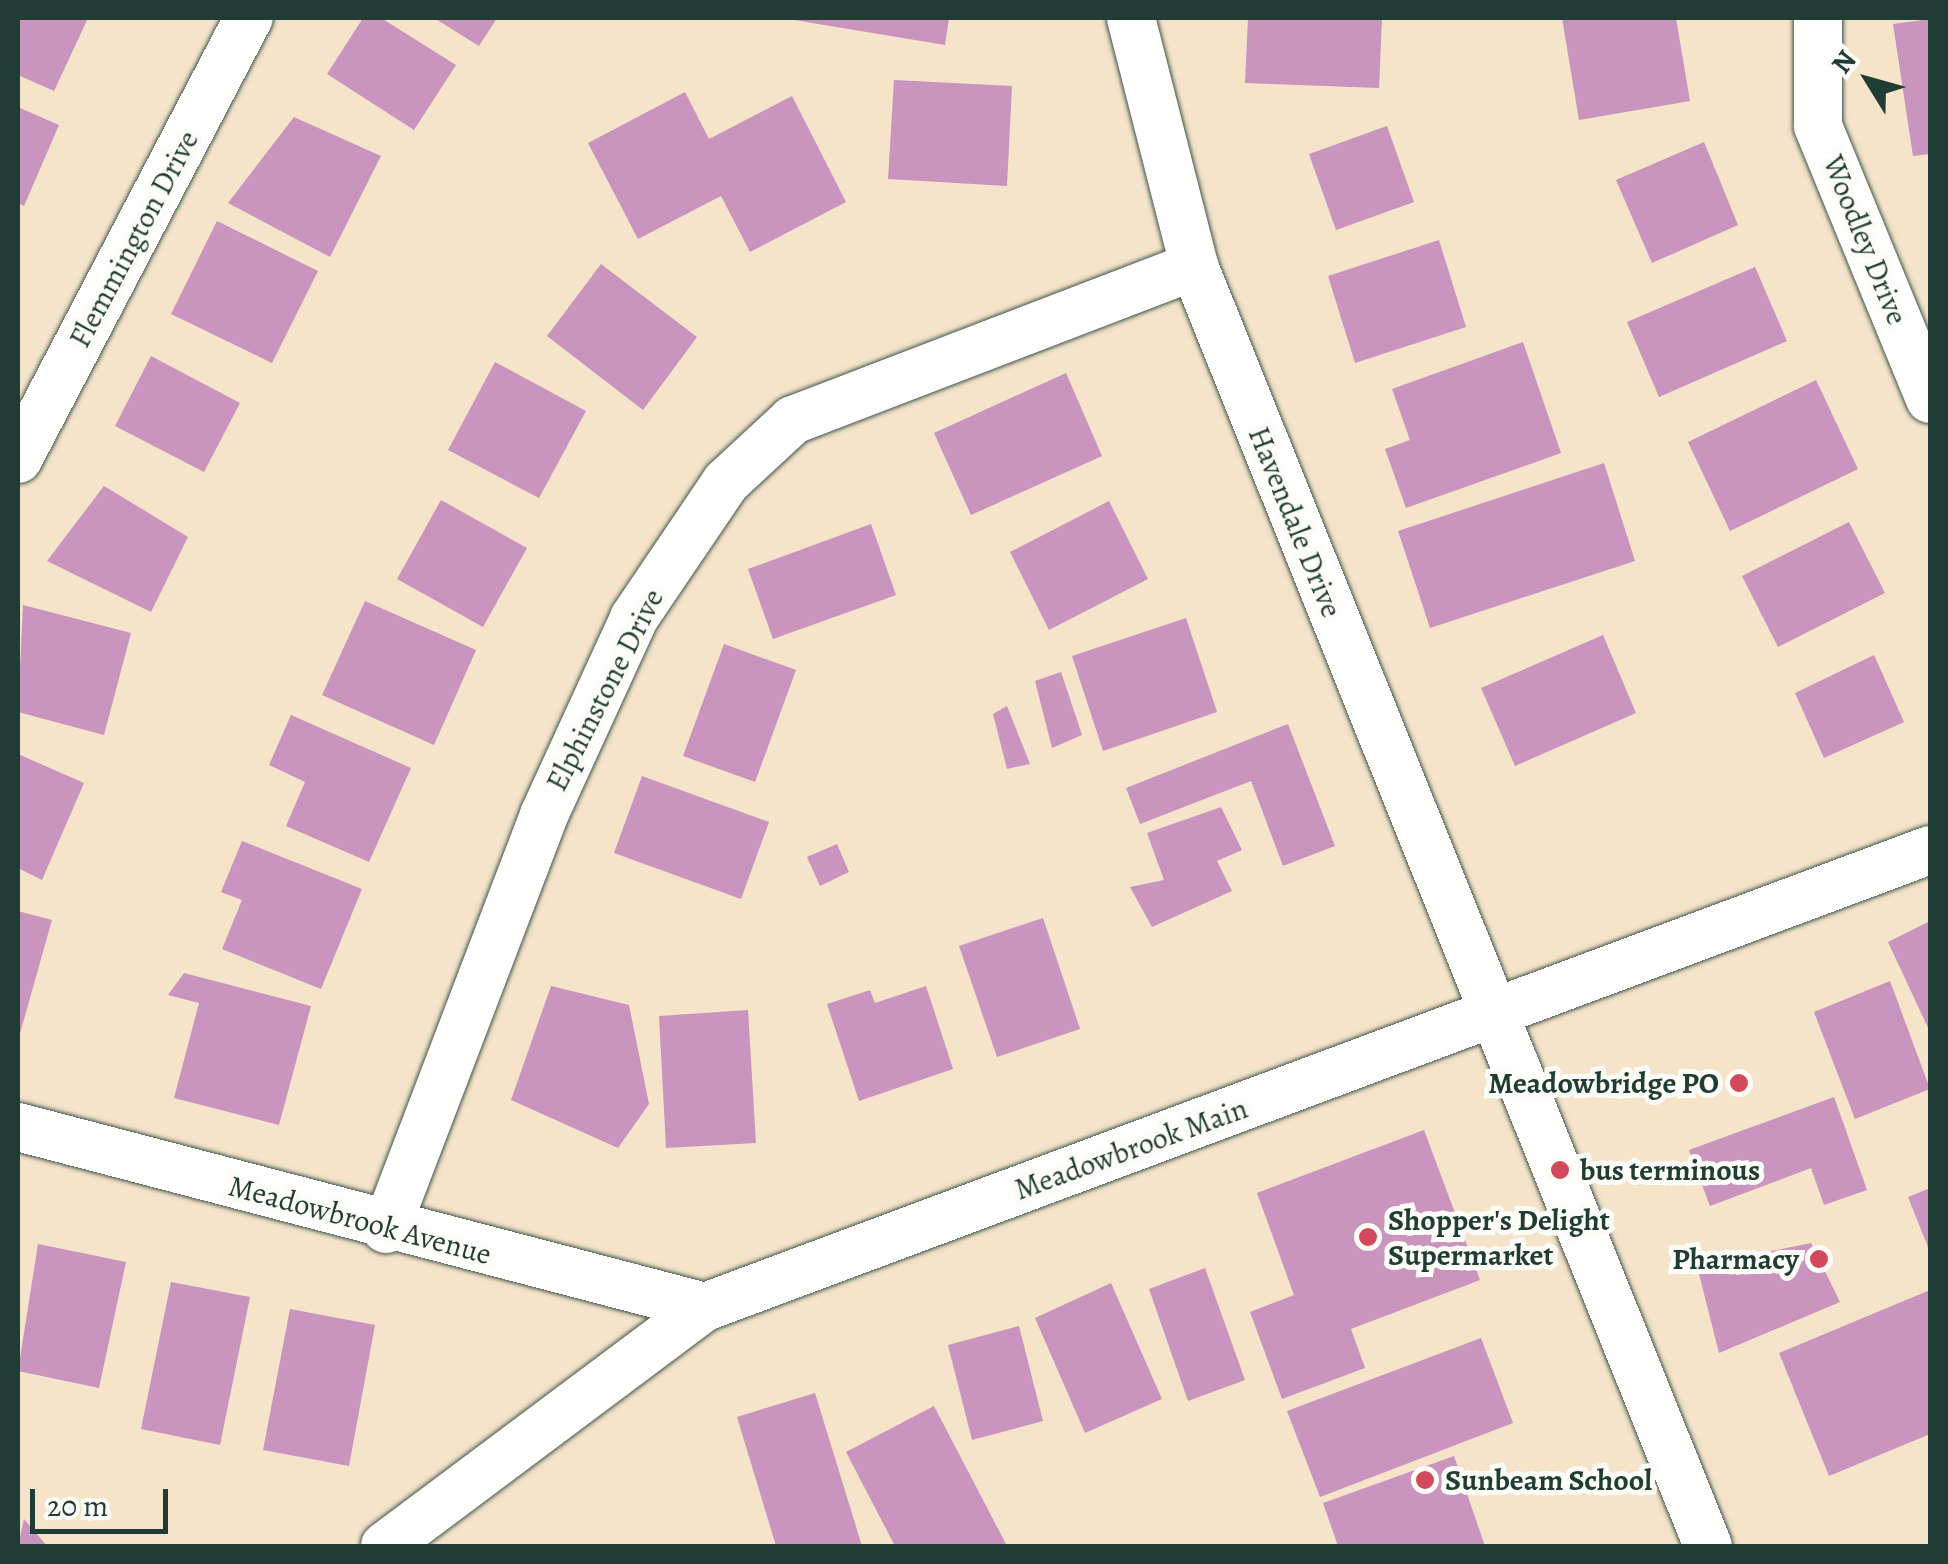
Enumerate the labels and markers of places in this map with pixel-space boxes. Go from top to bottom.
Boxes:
place label: Meadowbridge PO [1488,1065,1719,1101]
marker: Meadowbridge PO [1728,1072,1750,1094]
place label: bus terminous [1580,1152,1760,1188]
marker: bus terminous [1549,1159,1571,1181]
place label: Shopper's Delight Supermarket [1388,1202,1610,1272]
marker: Shopper's Delight Supermarket [1357,1226,1379,1248]
place label: Pharmacy [1672,1241,1799,1277]
marker: Pharmacy [1808,1248,1830,1270]
place label: Sunbeam School [1445,1462,1652,1498]
marker: Sunbeam School [1414,1469,1436,1491]

